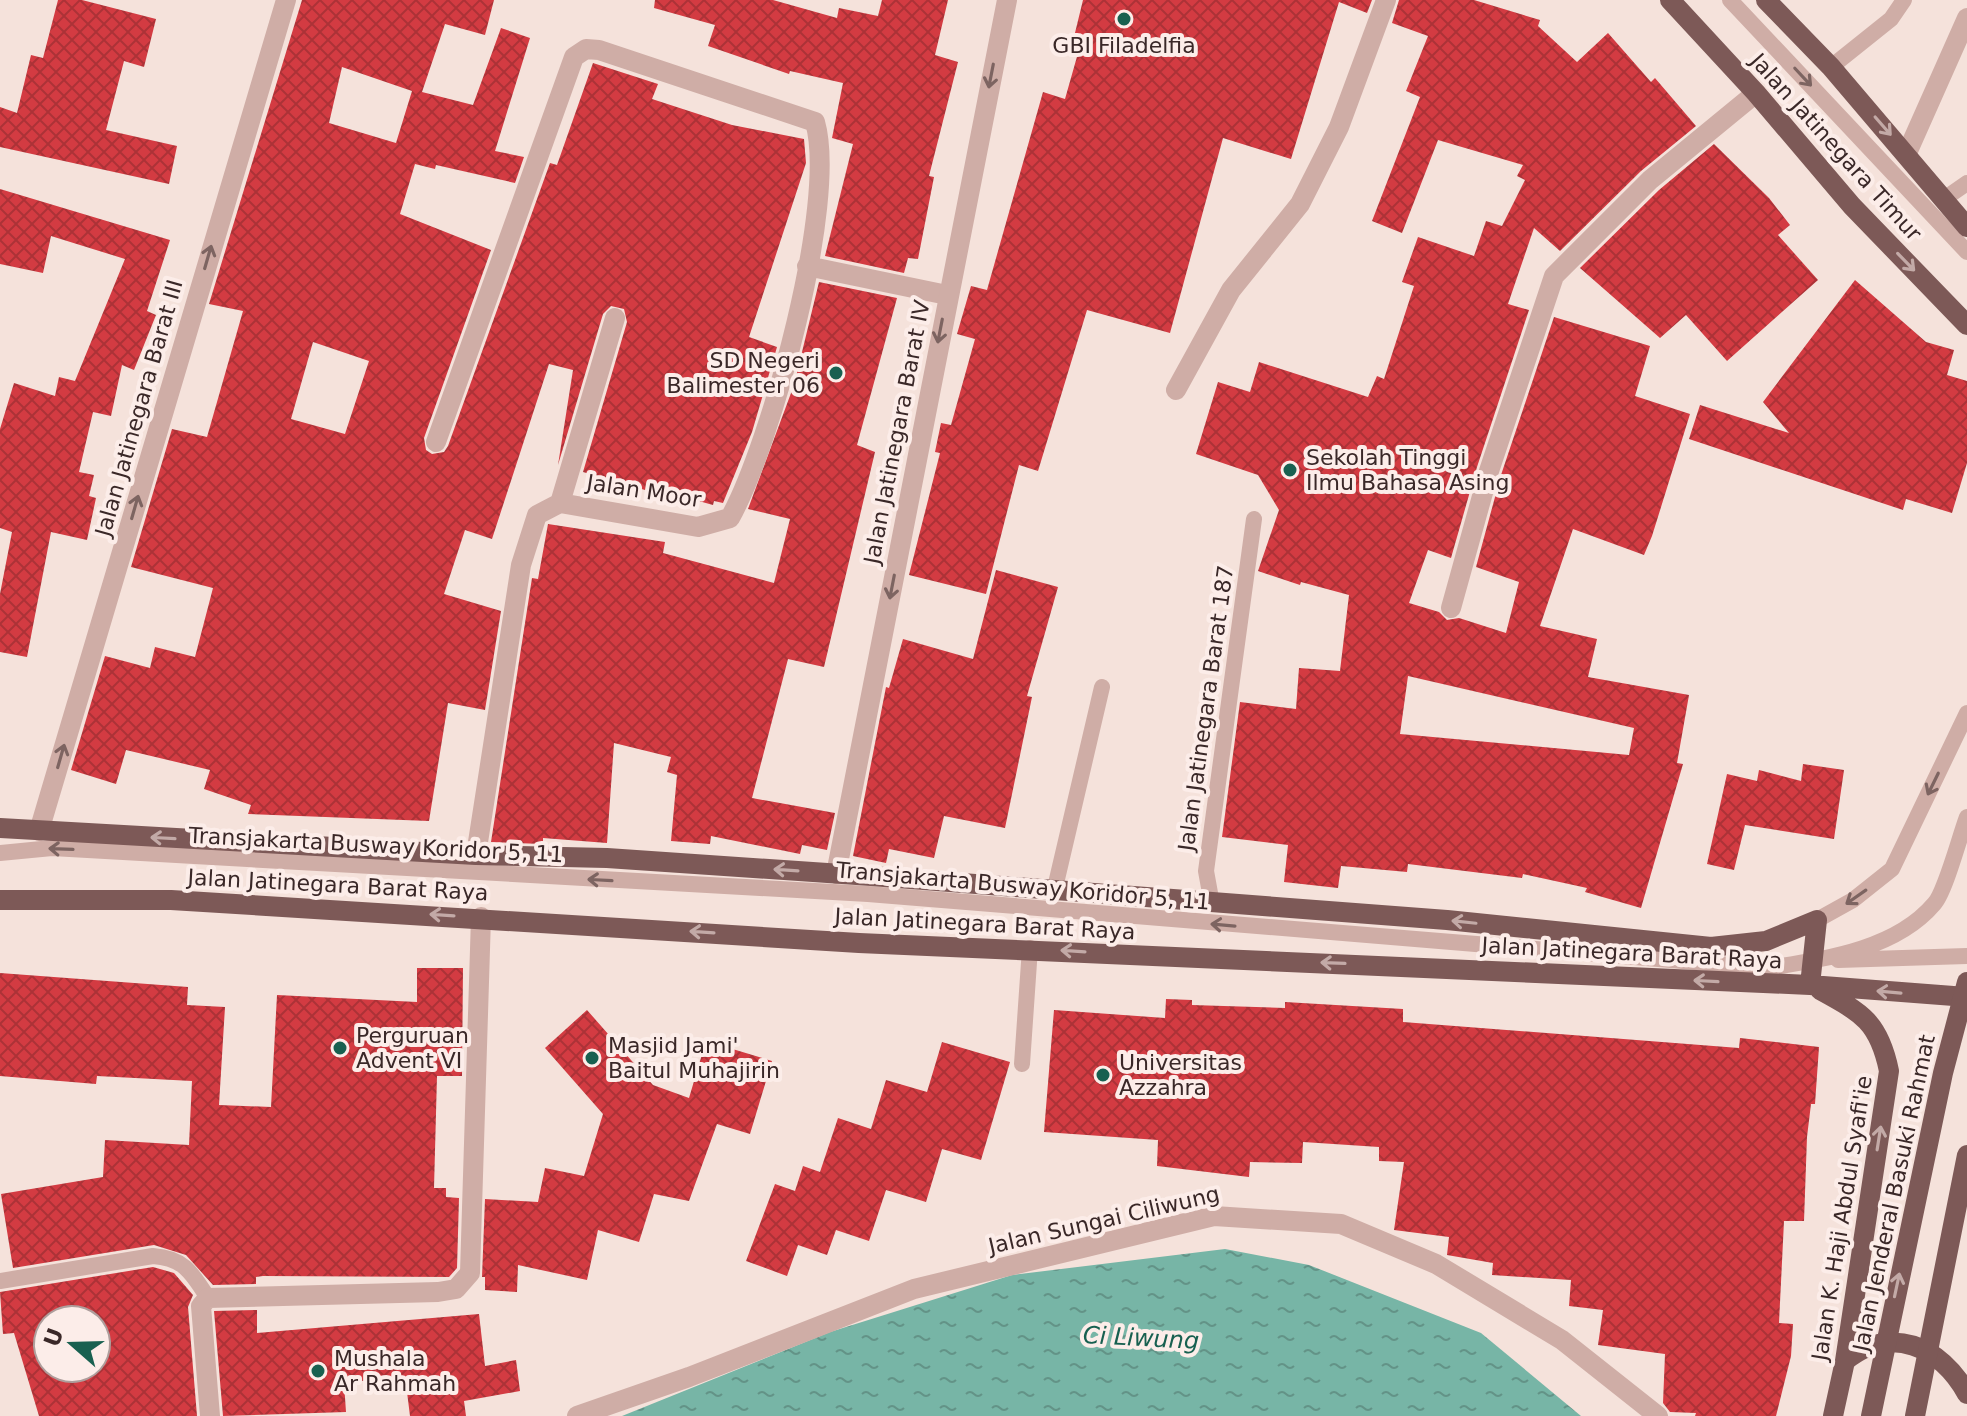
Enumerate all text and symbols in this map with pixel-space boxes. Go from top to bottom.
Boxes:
marker: GBI Filadelfia [1115,10,1133,28]
place label: GBI Filadelfia [1052,33,1196,58]
street label: Jalan Jatinegara Timur [1744,47,1927,246]
one-way arrow [983,63,998,89]
one-way arrow [1794,67,1813,87]
one-way arrow [1873,115,1891,135]
one-way arrow [201,245,216,271]
one-way arrow [1897,252,1916,272]
street label: Jalan Jatinegara Barat III [90,277,188,541]
street label: Jalan Jatinegara Barat IV [859,298,935,568]
one-way arrow [932,318,947,344]
place label: SD Negeri Balimester 06 [667,348,820,398]
marker: SD Negeri Balimester 06 [827,364,845,382]
place label: Sekolah Tinggi Ilmu Bahasa Asing [1306,445,1509,495]
marker: Sekolah Tinggi Ilmu Bahasa Asing [1281,461,1299,479]
street label: Jalan Moor [583,469,704,513]
one-way arrow [128,494,143,520]
street label: Jalan Jatinegara Barat 187 [1173,563,1238,855]
one-way arrow [883,574,898,599]
one-way arrow [54,744,69,770]
one-way arrow [1925,771,1940,795]
street label: Transjakarta Busway Koridor 5, 11 [187,823,564,867]
one-way arrow [150,830,177,845]
one-way arrow [48,841,75,857]
street label: Transjakarta Busway Koridor 5, 11 [834,857,1211,915]
one-way arrow [773,862,800,877]
street label: Jalan Jatinegara Barat Raya [185,865,489,905]
one-way arrow [587,872,614,887]
one-way arrow [1845,889,1867,905]
street label: Jalan Jatinegara Barat Raya [832,904,1136,944]
one-way arrow [429,907,456,922]
one-way arrow [1451,914,1478,929]
one-way arrow [1210,917,1237,932]
one-way arrow [689,924,716,939]
street label: Jalan Jatinegara Barat Raya [1479,933,1783,973]
one-way arrow [1060,943,1087,958]
one-way arrow [1320,956,1347,971]
one-way arrow [1693,973,1720,988]
one-way arrow [1876,984,1903,999]
place label: Perguruan Advent VI [356,1023,469,1073]
street label: Jalan Jenderal Basuki Rahmat [1848,1032,1940,1356]
place label: Masjid Jami' Baitul Muhajirin [608,1033,780,1083]
marker: Perguruan Advent VI [331,1039,349,1057]
marker: Masjid Jami' Baitul Muhajirin [583,1049,601,1067]
place label: Universitas Azzahra [1119,1050,1242,1100]
marker: Universitas Azzahra [1094,1066,1112,1084]
street label: Jalan K. Haji Abdul Syafi'ie [1807,1074,1877,1364]
one-way arrow [1872,1126,1887,1151]
street label: Jalan Sungai Ciliwung [984,1181,1222,1259]
one-way arrow [1891,1272,1906,1298]
north arrow [32,1304,112,1384]
water label: Ci Liwung [1082,1321,1200,1355]
text: U [39,1325,68,1350]
place label: Mushala Ar Rahmah [334,1346,456,1396]
marker: Mushala Ar Rahmah [309,1362,327,1380]

